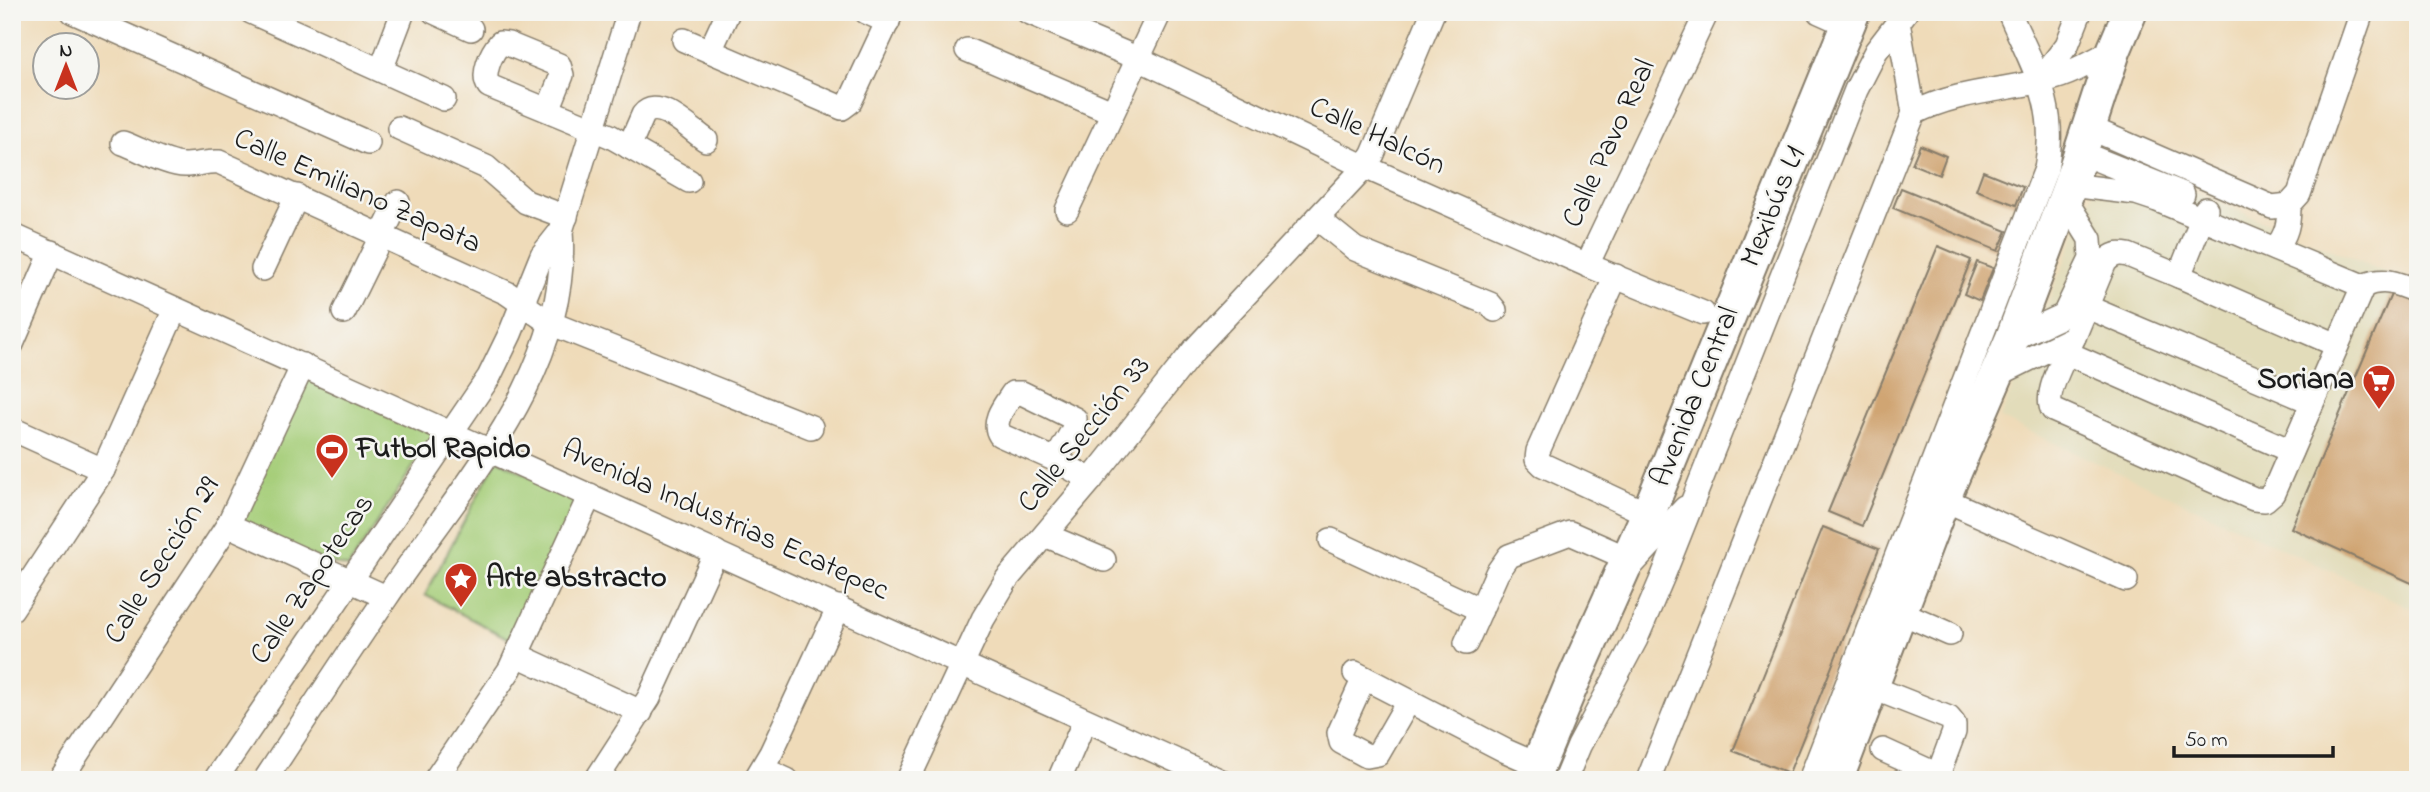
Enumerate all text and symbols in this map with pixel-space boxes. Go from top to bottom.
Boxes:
north arrow [32,32,102,102]
text: N [60,38,73,65]
street label: Calle Pavo Real [1552,52,1668,236]
street label: Calle Halcón [1302,86,1452,188]
street label: Calle Emiliano Zapata [226,118,488,266]
street label: Mexibús L1 [1730,140,1818,274]
street label: Avenida Central [1640,300,1752,494]
street label: Calle Sección 33 [1008,347,1162,523]
place label: Soriana [2257,359,2354,403]
supermarket icon: Soriana [2360,362,2398,411]
place label: Futbol Rapido [354,428,531,472]
street label: Avenida Industrias Ecatepec [554,429,896,613]
sports icon: Futbol Rapido [313,431,351,480]
street label: Calle Sección 29 [94,469,232,653]
street label: Calle Zapotecas [240,486,386,674]
place label: Arte abstracto [486,557,667,601]
place icon: Arte abstracto [442,560,480,609]
scale bar [2174,715,2334,759]
text: 50 m [2185,726,2228,756]

